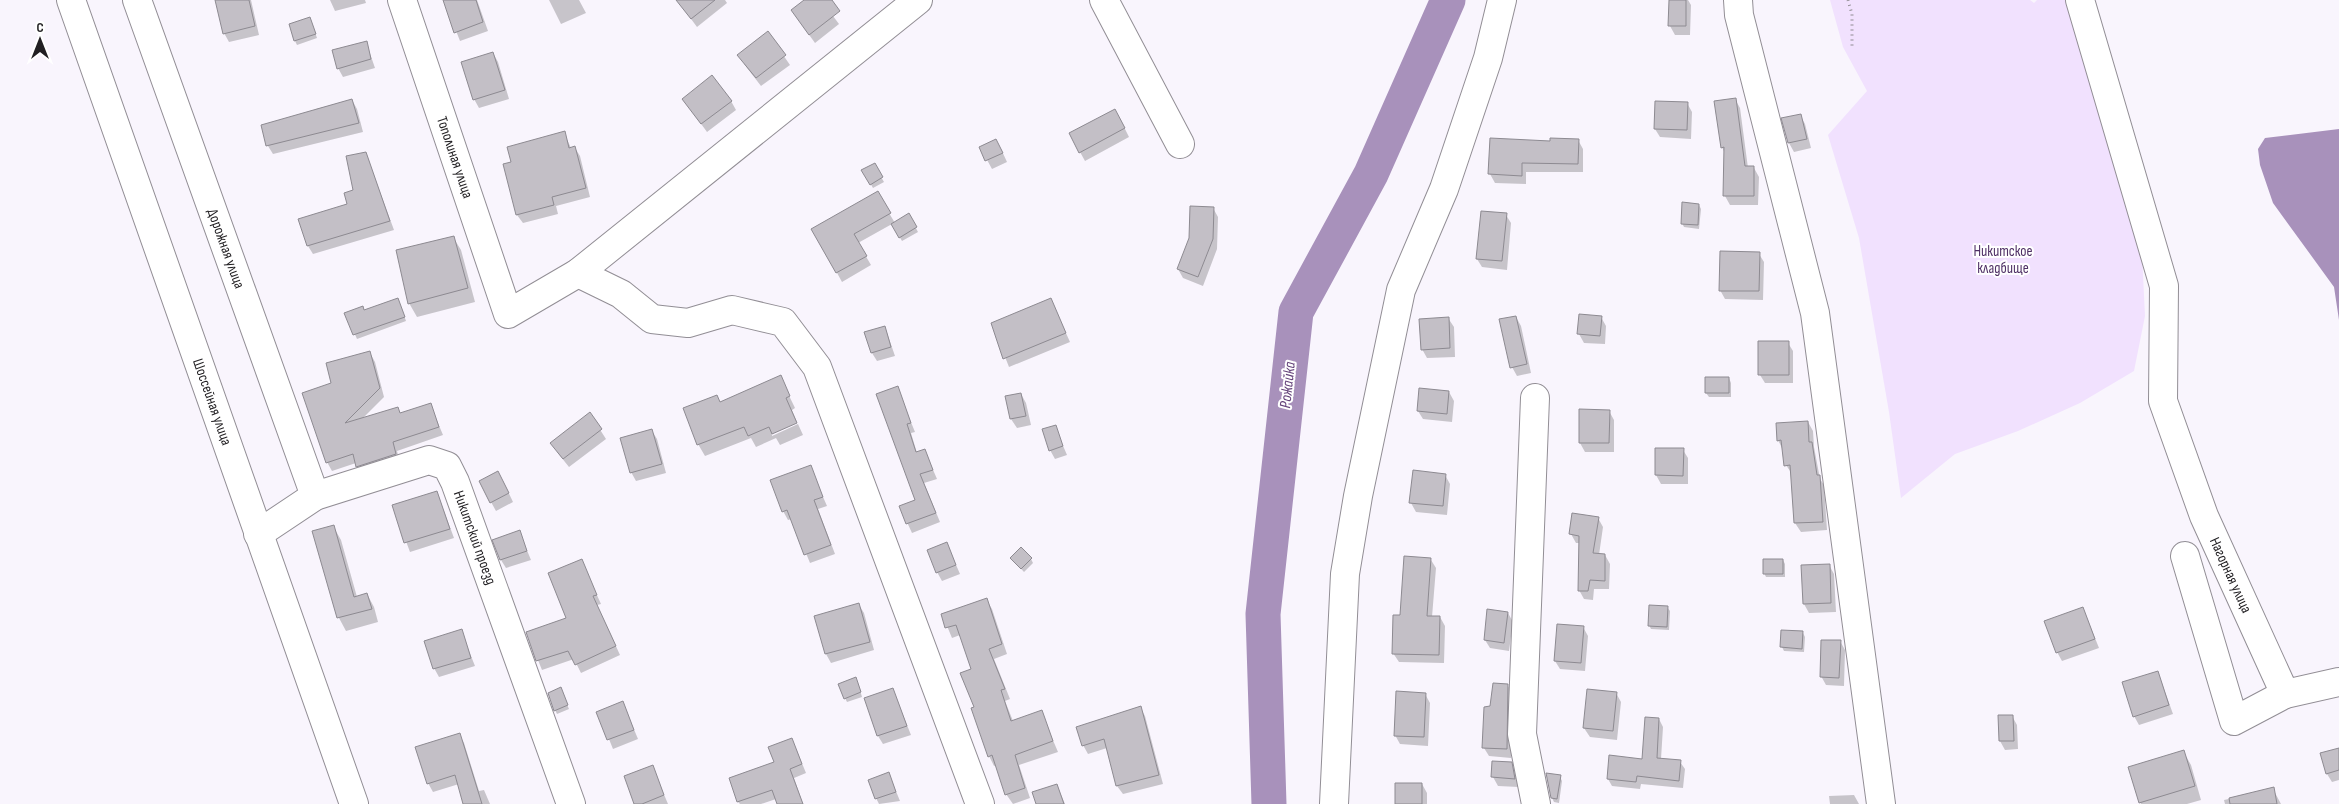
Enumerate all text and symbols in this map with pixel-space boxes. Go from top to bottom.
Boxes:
north arrow [15,15,65,65]
text: С [36,19,44,36]
street label: Тополиная улица [432,114,478,201]
street label: Дорожная улица [203,206,249,291]
park label: Никитское кладбище [1973,242,2033,278]
street label: Шоссейная улица [188,356,236,448]
water label: Рожайка [1276,360,1300,409]
street label: Никитский проезд [449,488,501,587]
street label: Нагорная улица [2205,534,2256,616]

